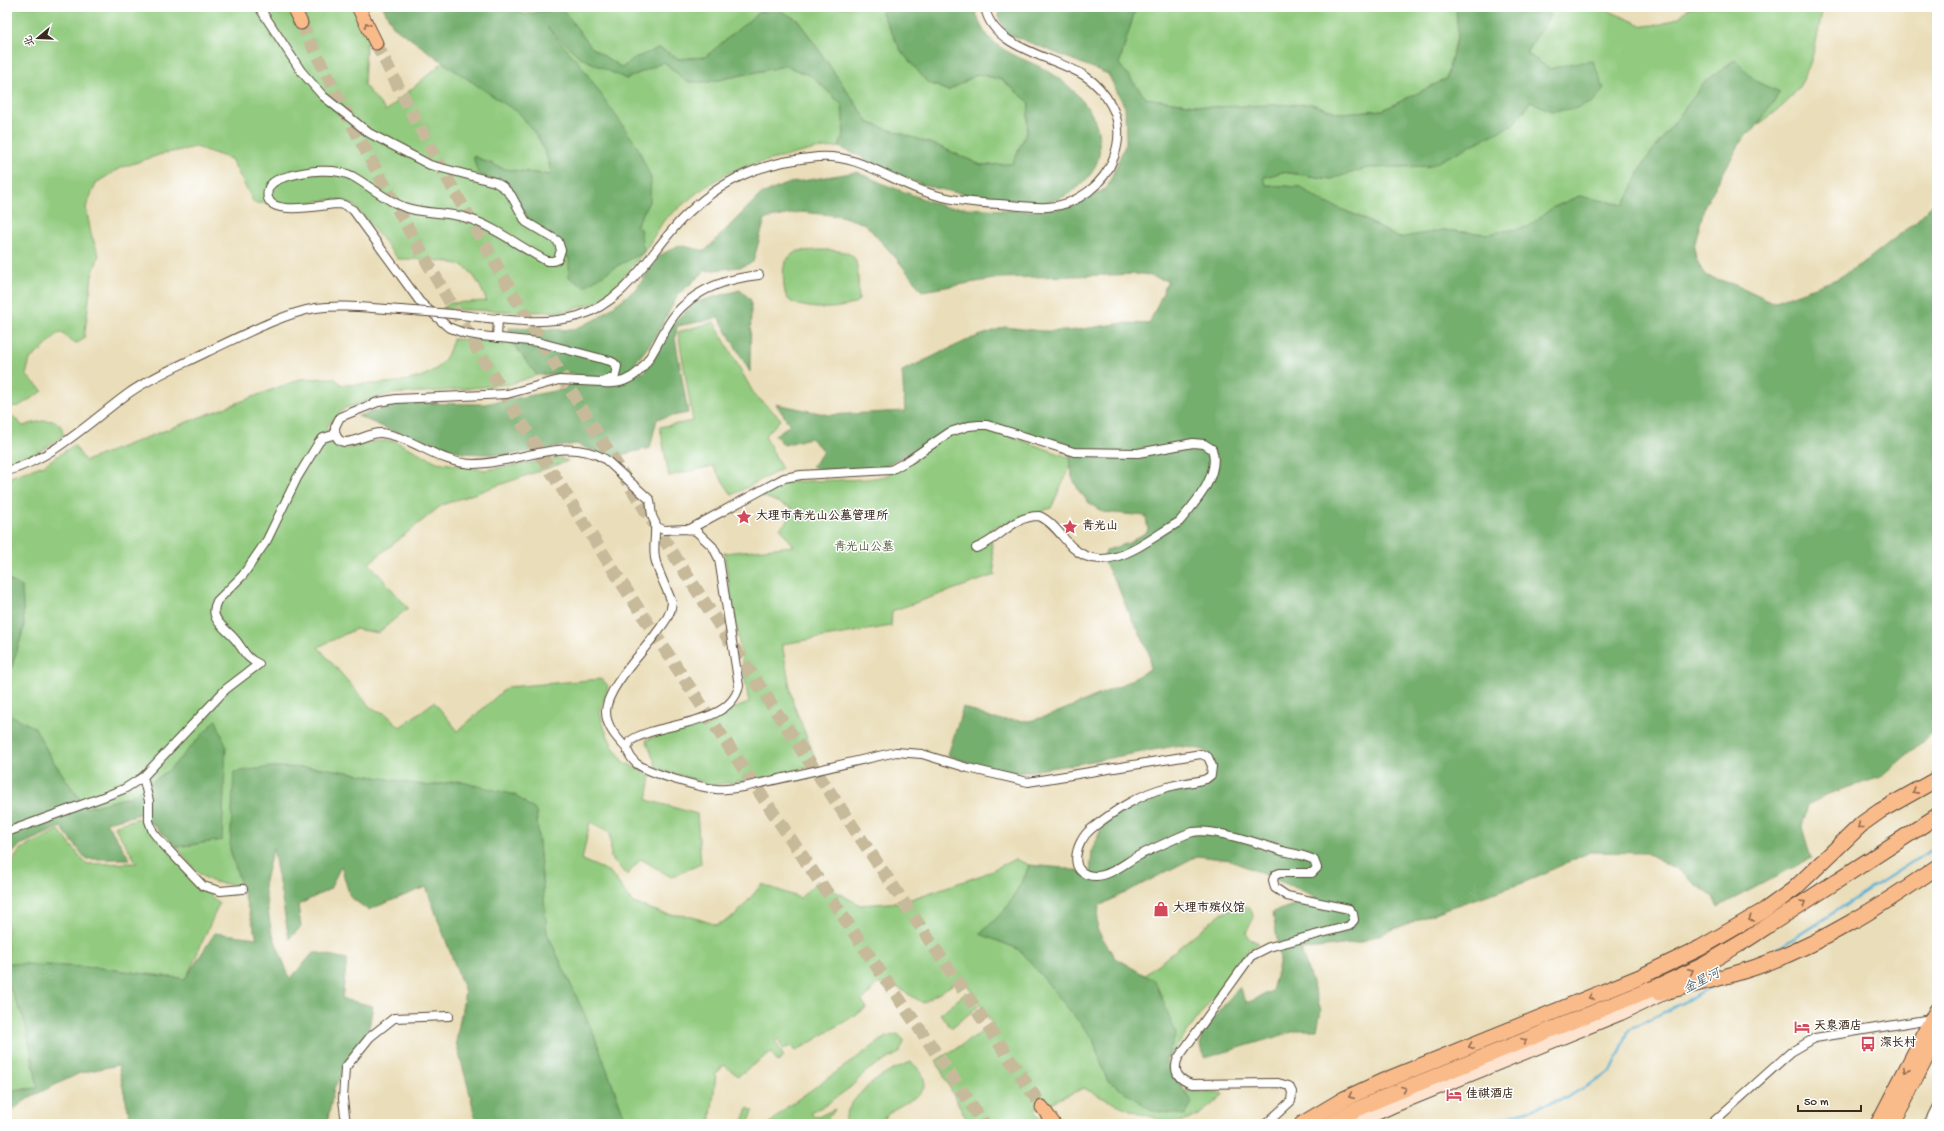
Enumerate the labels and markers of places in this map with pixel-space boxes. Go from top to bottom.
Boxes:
place icon: 大理市青光山公墓管理所 [735,508,753,526]
place label: 大理市青光山公墓管理所 [756,509,889,524]
place icon: 青光山 [1061,518,1079,536]
place label: 青光山 [1082,519,1118,534]
shop icon: 大理市殡仪馆 [1152,900,1170,918]
place label: 大理市殡仪馆 [1173,901,1245,916]
hotel icon: 天泉酒店 [1793,1018,1811,1036]
place label: 天泉酒店 [1814,1019,1862,1034]
bus stop icon: 深长村 [1859,1035,1877,1053]
place label: 深长村 [1880,1035,1916,1051]
hotel icon: 佳祺酒店 [1445,1086,1463,1104]
place label: 佳祺酒店 [1466,1086,1514,1102]

